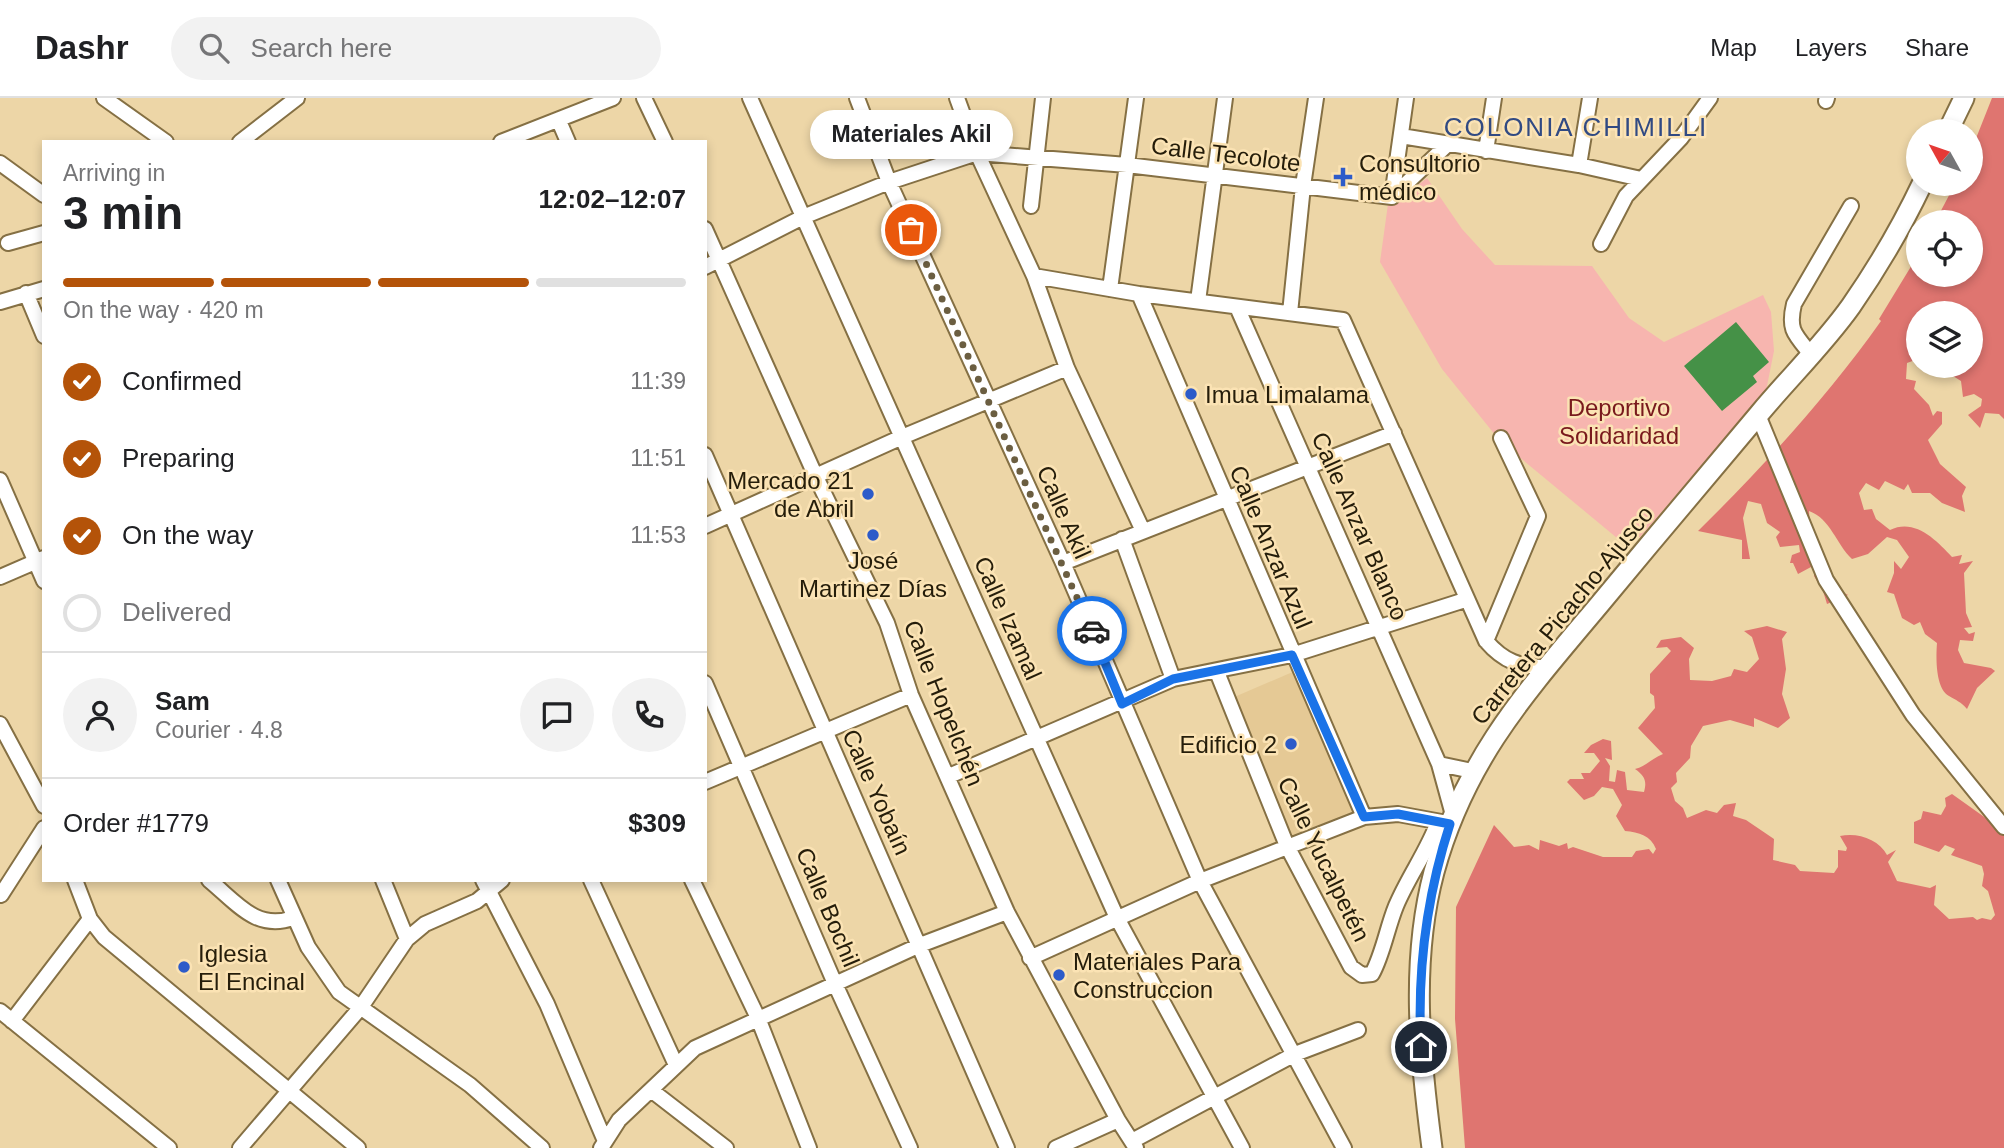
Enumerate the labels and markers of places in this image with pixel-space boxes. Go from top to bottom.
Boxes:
callout: Materiales Akil [810,111,1012,160]
place label: Consultorio médico [1359,150,1480,205]
marker: Consultorio médico [1333,167,1353,187]
pin [881,200,941,260]
place label: Imua Limalama [1205,381,1370,408]
marker: Imua Limalama [1183,386,1199,402]
place label: Mercado 21 de Abril [727,467,854,522]
marker: Mercado 21 de Abril [860,486,876,502]
marker: José Martinez Días [865,527,881,543]
place label: José Martinez Días [799,547,947,602]
place label: Edificio 2 [1180,731,1277,758]
marker: Edificio 2 [1283,736,1299,752]
place label: Iglesia El Encinal [198,940,305,995]
place label: Materiales Para Construccion [1073,948,1242,1003]
marker: Iglesia El Encinal [176,959,192,975]
marker: Materiales Para Construccion [1051,967,1067,983]
pin [1391,1017,1451,1077]

